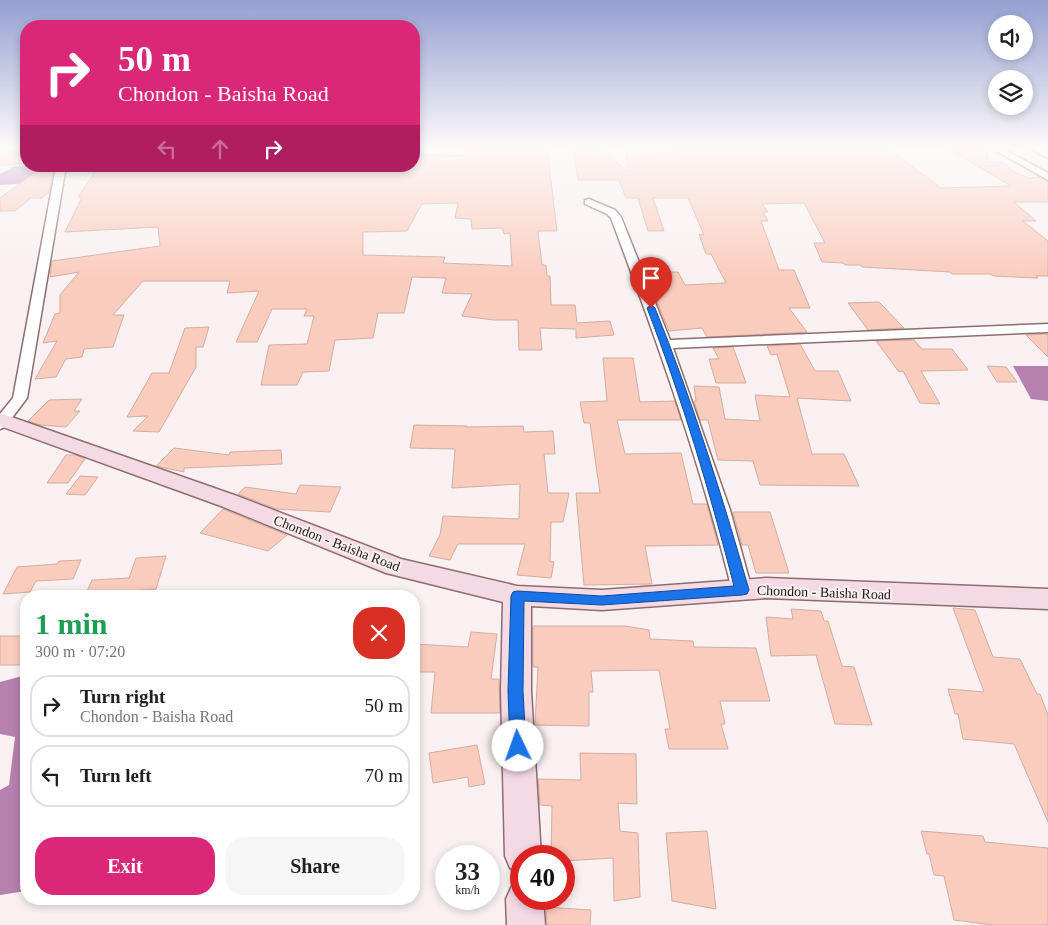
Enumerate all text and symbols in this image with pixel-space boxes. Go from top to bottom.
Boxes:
map controls [988,15,1033,115]
button: sound [988,15,1033,60]
icon: right [35,40,100,105]
text: 50 m [118,40,191,79]
button: layers [988,70,1033,115]
text: Chondon - Baisha Road [118,81,329,106]
icon: left [153,135,181,163]
icon: ahead [206,135,234,163]
icon: right [259,135,287,163]
pin [630,257,672,308]
icon: arrive [637,264,665,292]
street label: Chondon - Baisha Road [272,512,402,575]
street label: Chondon - Baisha Road [757,583,891,602]
text: 1 min [35,607,108,640]
button: close [353,607,405,659]
text: 300 m · 07:20 [35,643,125,660]
text: Turn right [80,686,165,707]
icon: right [37,692,65,720]
text: 50 m [364,695,403,716]
text: Chondon - Baisha Road [80,708,233,725]
position arrow [491,719,543,771]
icon: left [37,762,65,790]
text: Turn left [80,765,152,786]
text: 70 m [364,765,403,786]
button: Exit [35,837,215,895]
button: Share [225,837,405,895]
speed limit sign: 40 [510,845,575,910]
text: 33 [455,858,480,885]
text: km/h [455,883,480,897]

